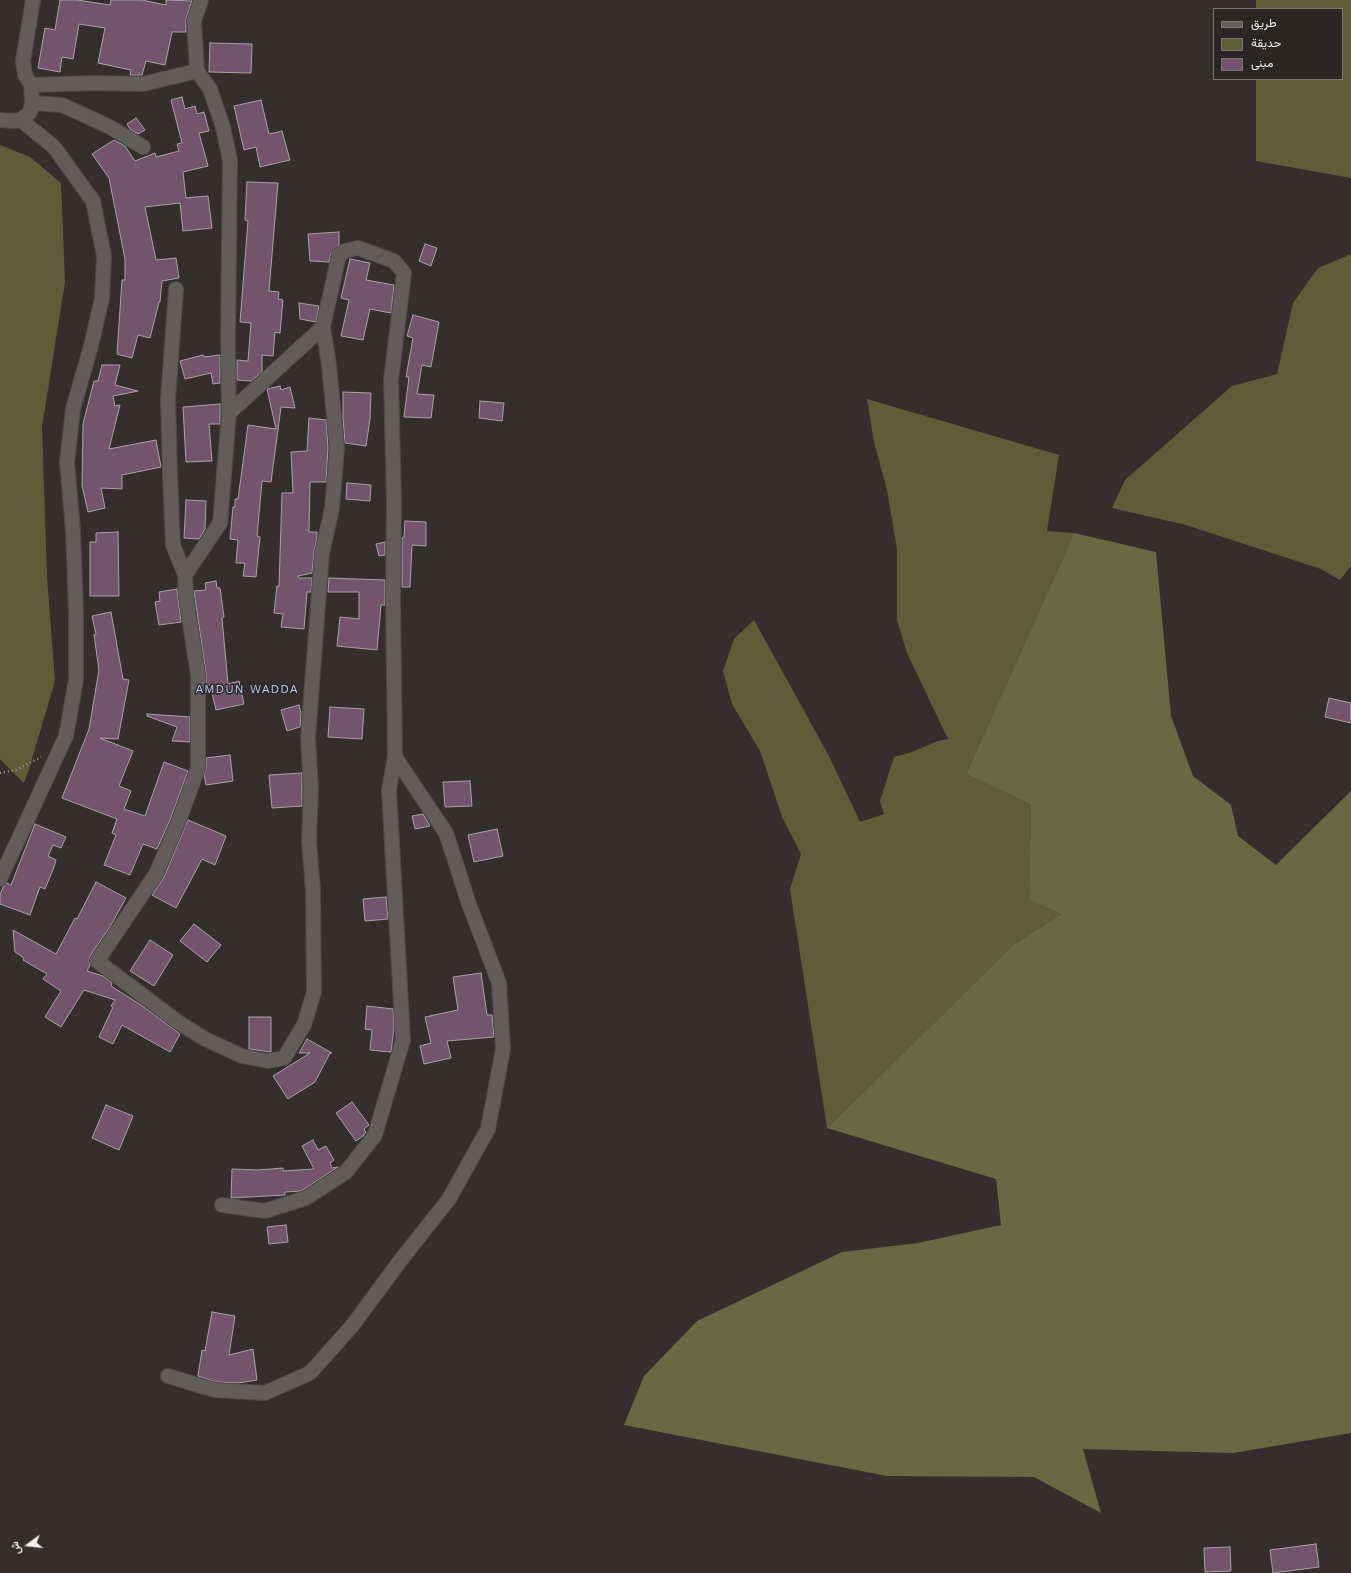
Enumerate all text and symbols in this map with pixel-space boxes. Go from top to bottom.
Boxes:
legend [1213,8,1343,80]
text: طريق [1251,16,1276,30]
text: حديقة [1251,36,1281,50]
text: مبنى [1251,56,1273,70]
district label: AMDUN WADDA [195,682,299,696]
north arrow [8,1525,48,1565]
text: ش [8,1540,24,1556]

